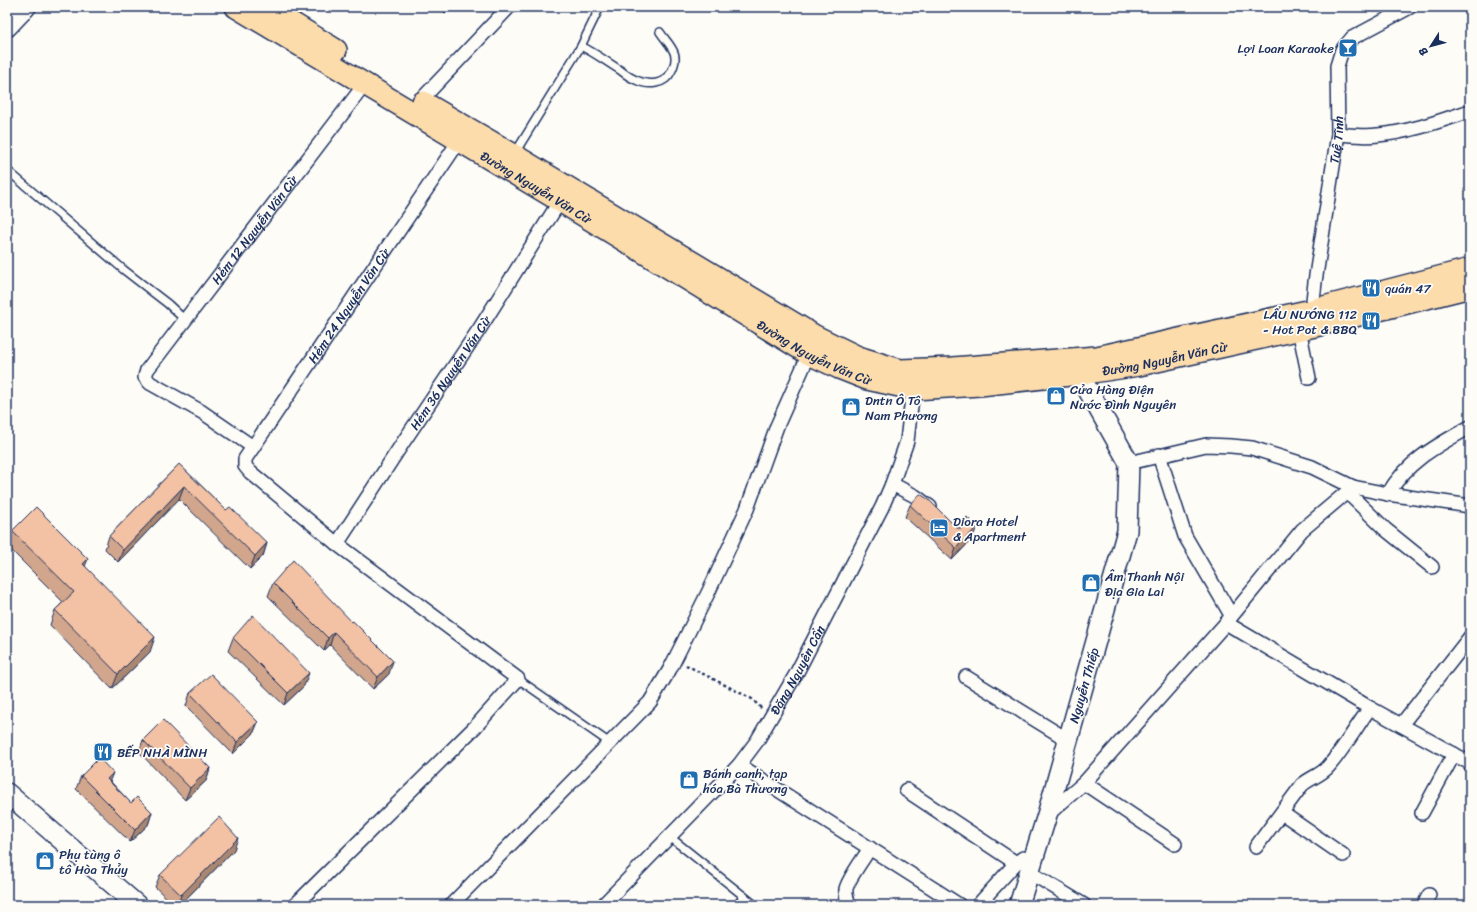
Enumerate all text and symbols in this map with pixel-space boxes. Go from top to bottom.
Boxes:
north arrow [1411,26,1451,66]
place label: Lợi Loan Karaoke [1238,37,1334,60]
bar icon: Lợi Loan Karaoke [1337,37,1359,59]
text: B [1414,43,1433,60]
street label: Tuệ Tĩnh [1322,116,1350,165]
street label: Đường Nguyễn Văn Cừ [476,144,597,230]
street label: Hẻm 12 Nguyễn Văn Cừ [205,169,304,289]
street label: Hẻm 24 Nguyễn Văn Cừ [301,243,396,368]
restaurant icon: quán 47 [1360,277,1382,299]
place label: quán 47 [1385,277,1432,300]
place label: LẨU NƯỚNG 112 - Hot Pot & BBQ [1263,303,1358,341]
street label: Hẻm 36 Nguyễn Văn Cừ [403,310,497,435]
restaurant icon: LẨU NƯỚNG 112 - Hot Pot & BBQ [1360,310,1382,332]
street label: Đường Nguyễn Văn Cừ [752,313,875,391]
street label: Đường Nguyễn Văn Cừ [1101,334,1230,382]
place label: Cửa Hàng Điện Nước Đình Nguyên [1070,378,1176,416]
shop icon: Cửa Hàng Điện Nước Đình Nguyên [1045,385,1067,407]
place label: Dntn Ô Tô Nam Phương [865,389,938,427]
shop icon: Dntn Ô Tô Nam Phương [840,396,862,418]
place label: Diora Hotel & Apartment [953,510,1027,548]
hotel icon: Diora Hotel & Apartment [928,517,950,539]
place label: Âm Thanh Nội Địa Gia Lai [1104,565,1184,603]
shop icon: Âm Thanh Nội Địa Gia Lai [1080,572,1102,594]
street label: Đặng Nguyên Cẩn [763,621,831,719]
street label: Nguyễn Thiếp [1062,645,1105,726]
restaurant icon: BẾP NHÀ MÌNH [92,741,114,763]
place label: BẾP NHÀ MÌNH [117,741,207,764]
place label: Bánh canh, tạp hóa Bà Thương [702,762,788,800]
shop icon: Bánh canh, tạp hóa Bà Thương [678,769,700,791]
place label: Phụ tùng ô tô Hòa Thủy [59,843,128,881]
shop icon: Phụ tùng ô tô Hòa Thủy [34,850,56,872]

